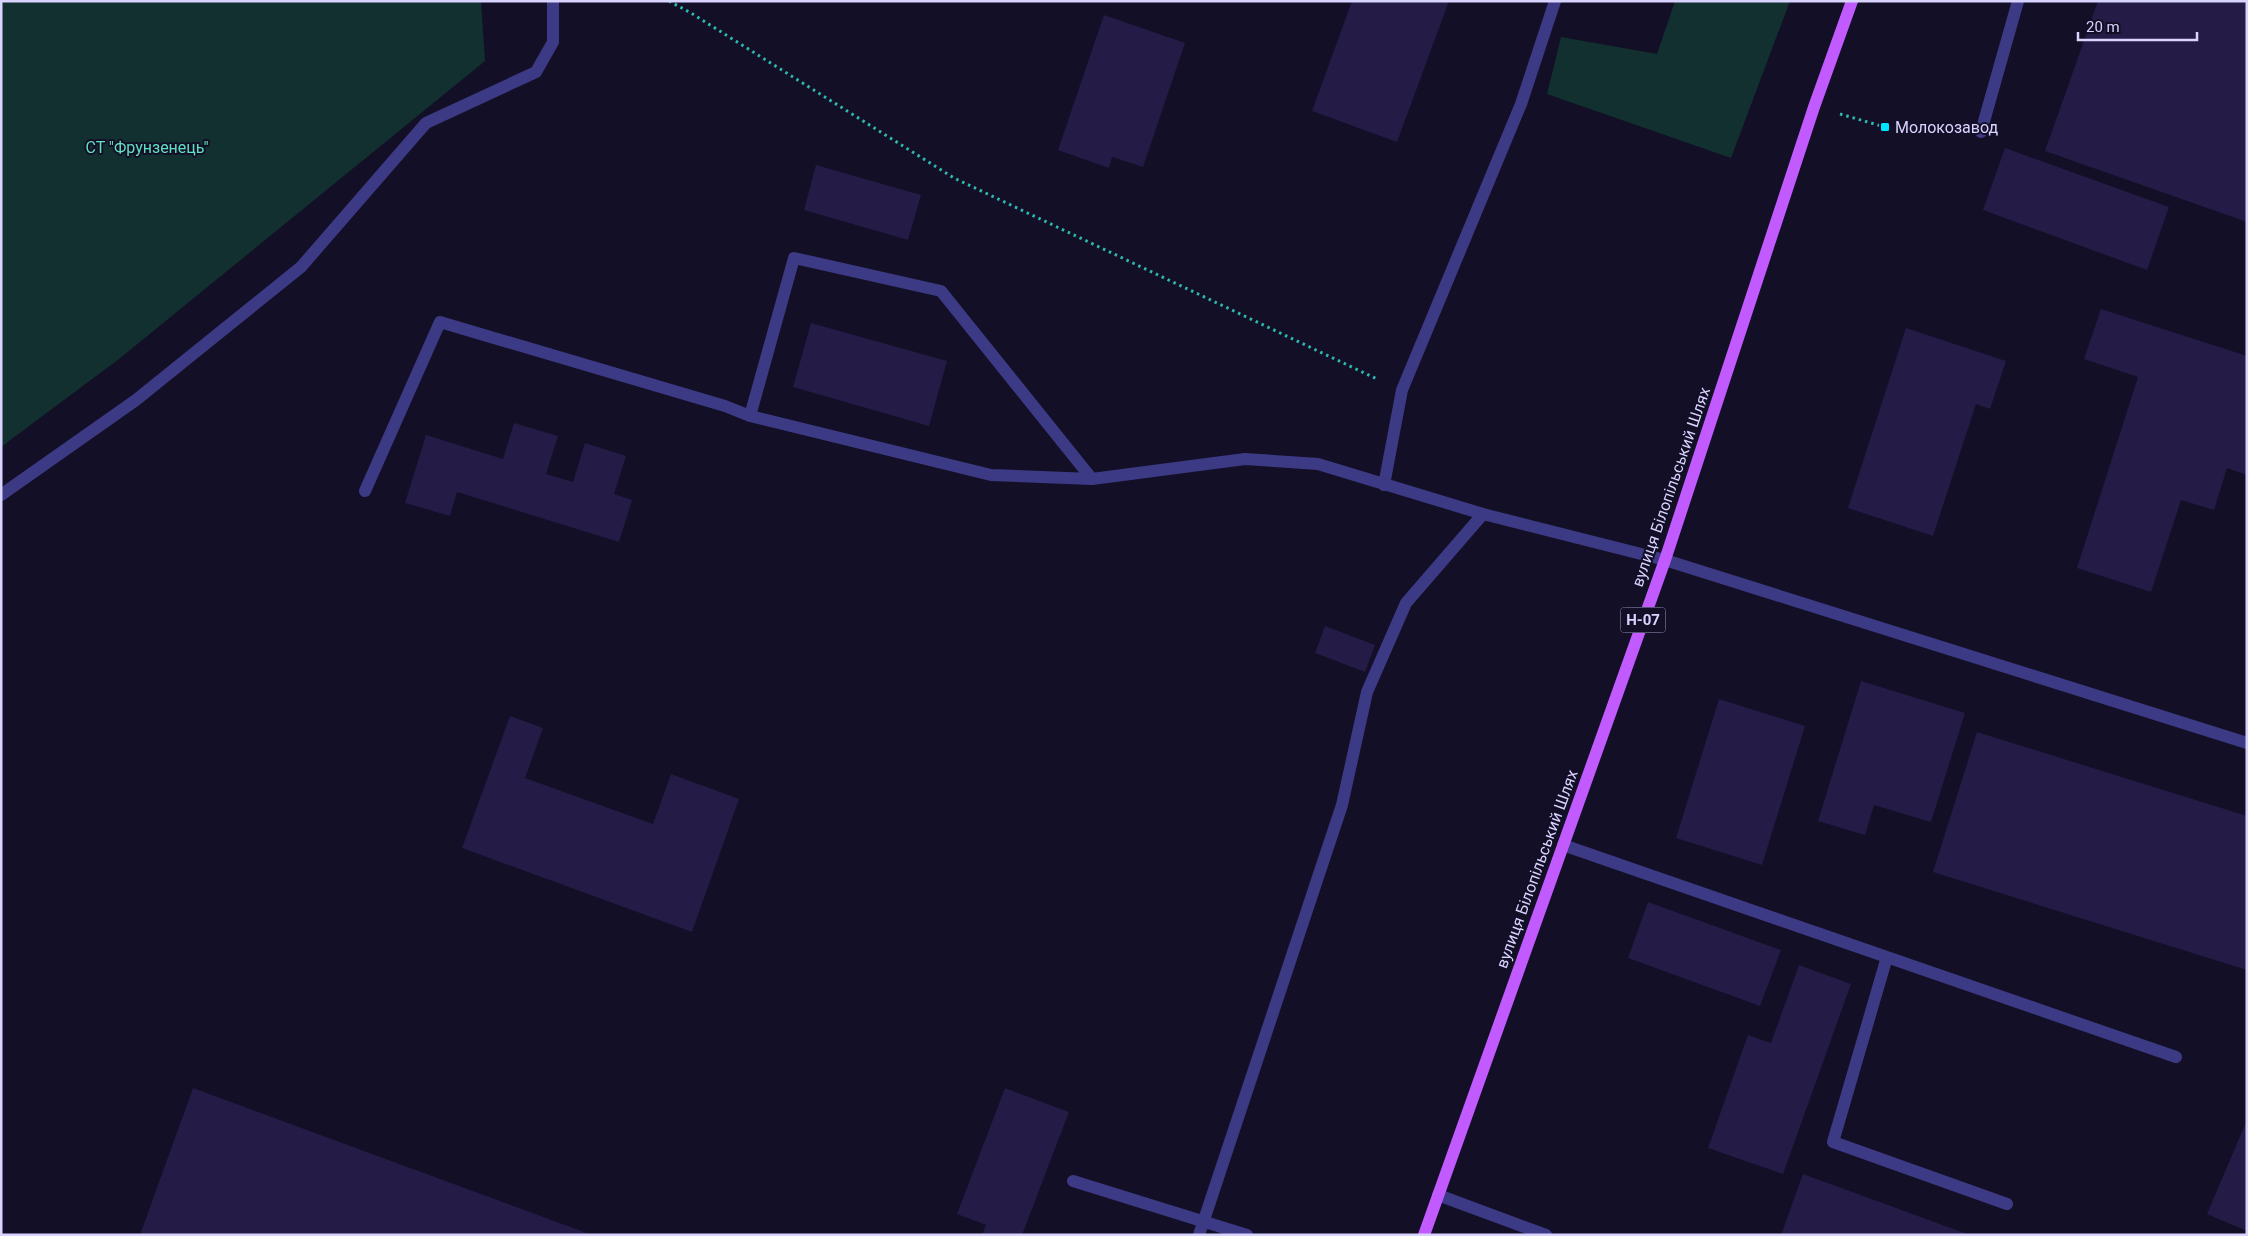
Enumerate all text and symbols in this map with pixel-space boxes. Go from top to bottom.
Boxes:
scale bar [2078,10,2197,42]
text: 20 m [2086,18,2120,36]
place label: Молокозавод [1895,118,1998,137]
marker: Молокозавод [1879,121,1891,133]
park label: СТ "Фрунзенець" [85,138,209,157]
street label: вулиця Білопільський Шлях [1628,385,1714,589]
road number: Н-07 [1620,608,1666,632]
street label: вулиця Білопільський Шлях [1492,767,1582,971]

